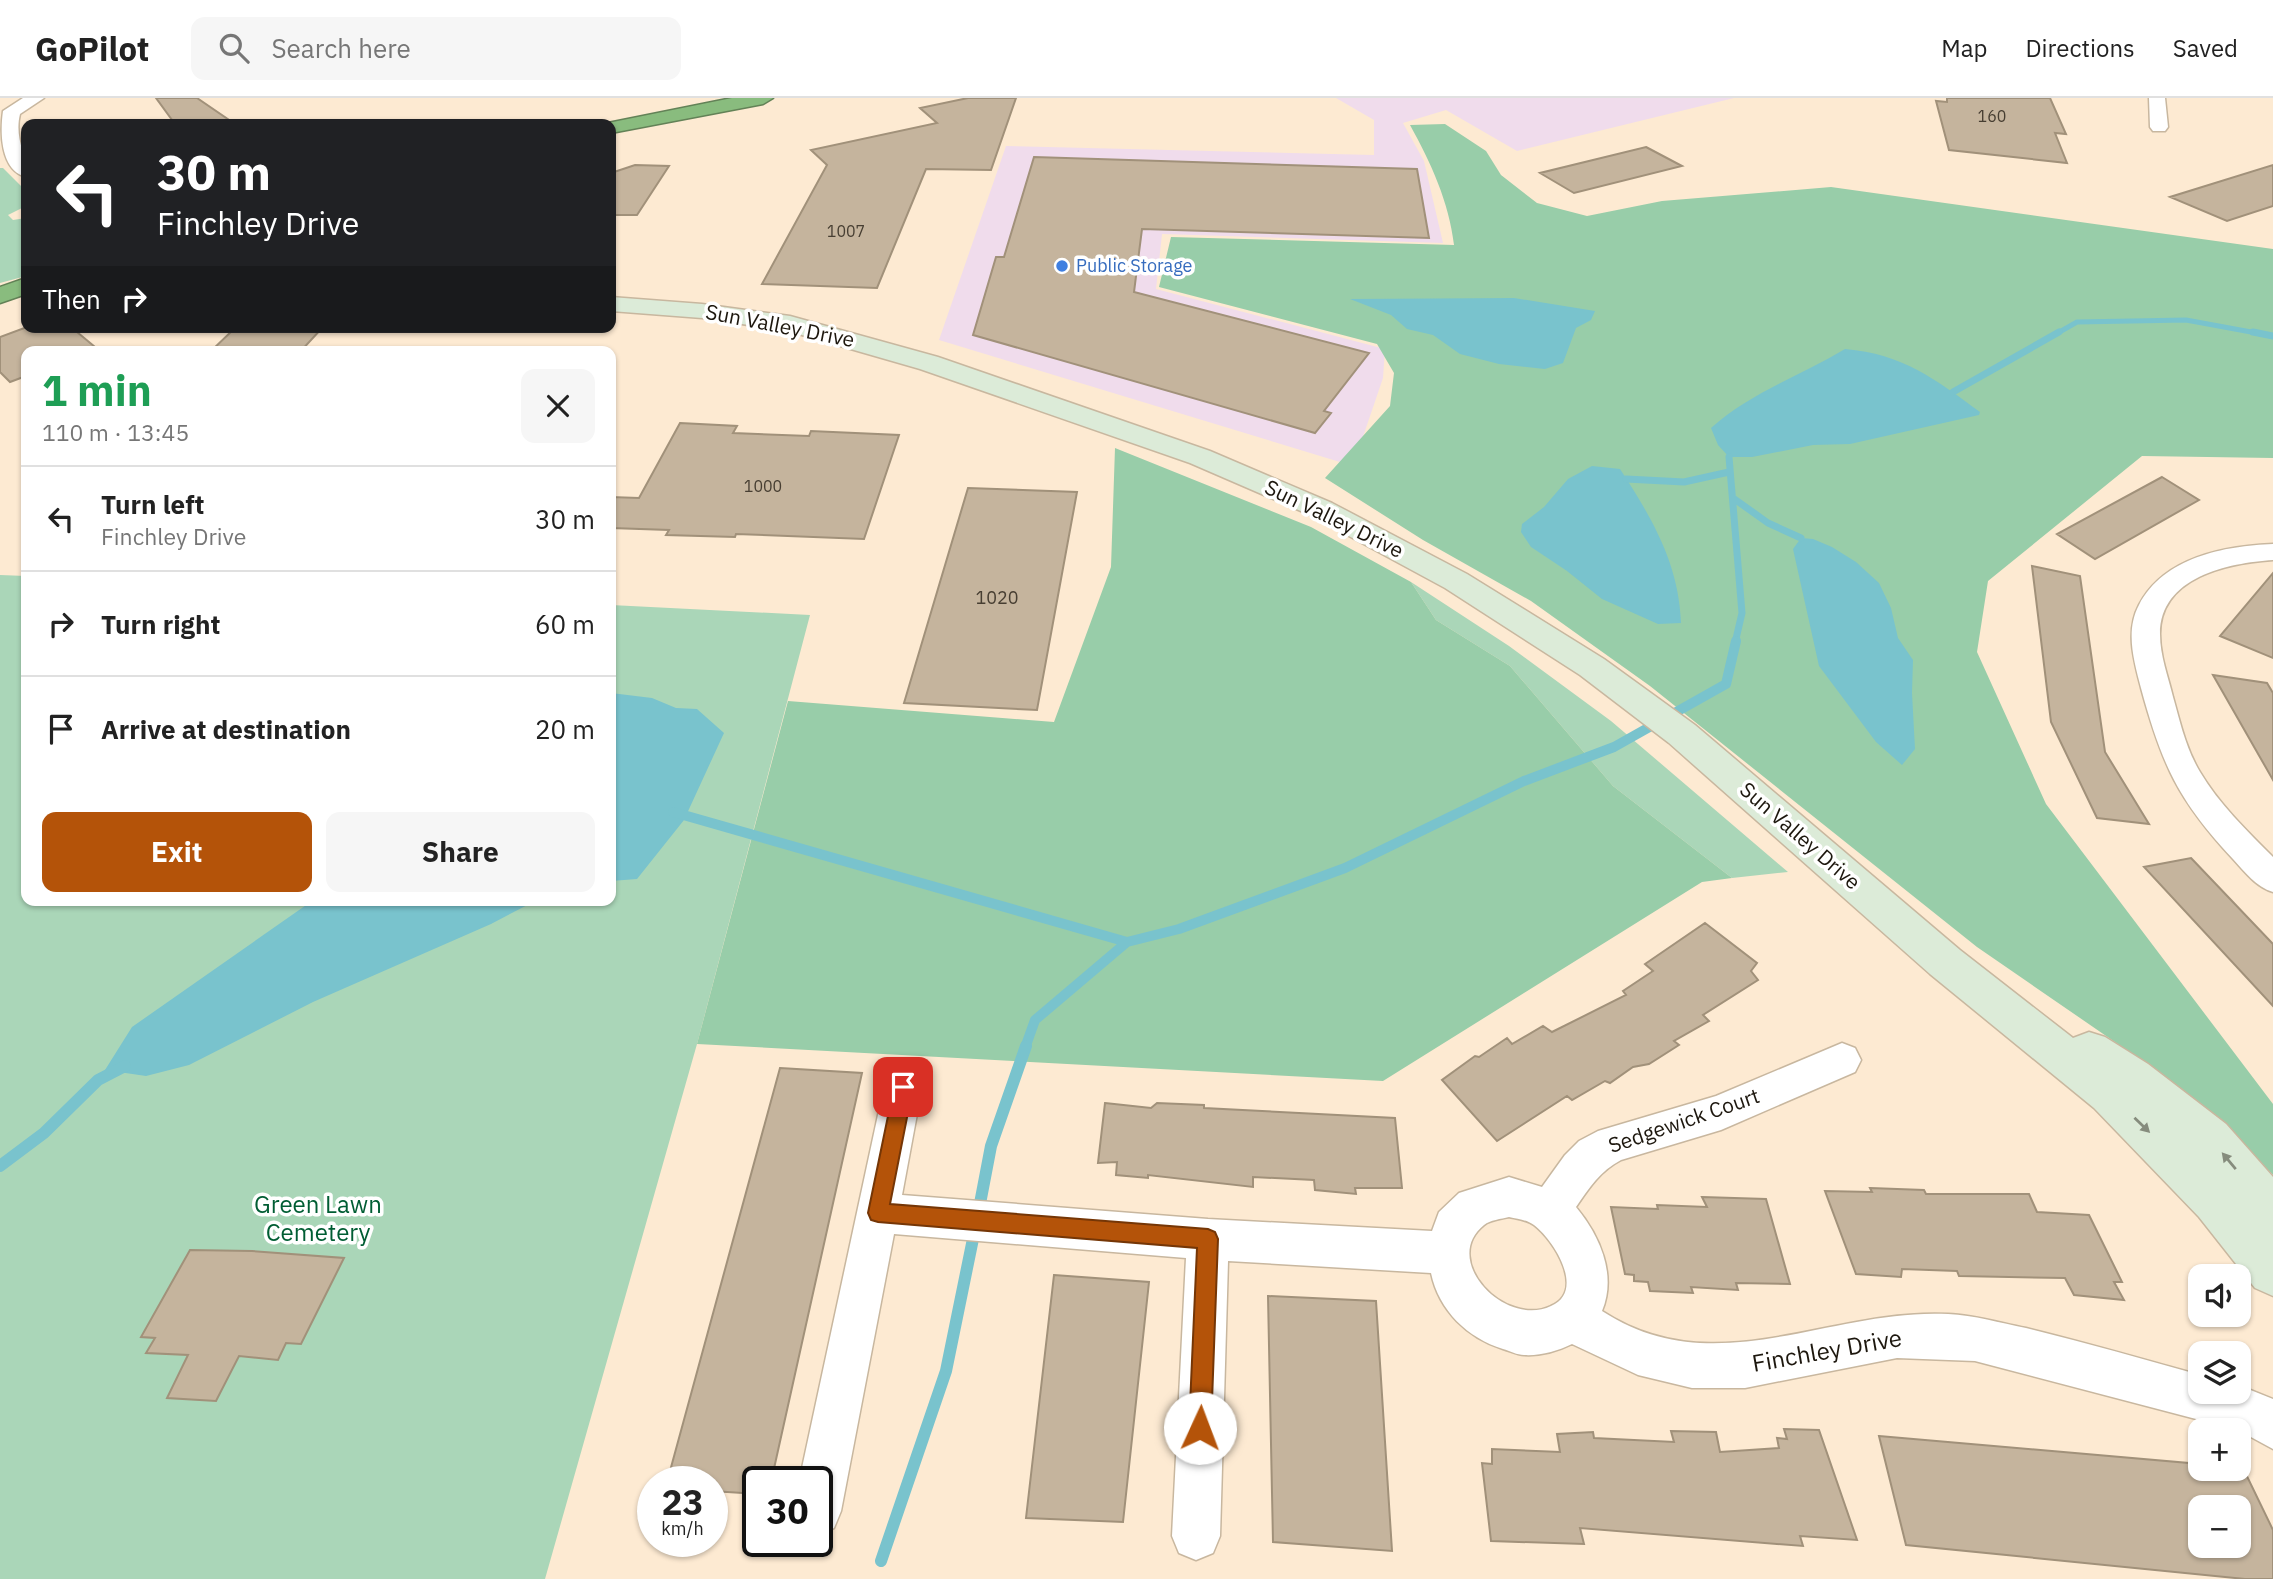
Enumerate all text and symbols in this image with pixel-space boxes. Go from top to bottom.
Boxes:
search box [191,17,681,80]
text: GoPilot [35,27,149,70]
icon: search [215,29,253,67]
text: Search here [271,31,411,65]
text: Map [1941,32,1987,64]
text: Directions [2025,32,2135,64]
text: Saved [2173,32,2238,64]
house number: 160 [1978,106,2006,126]
text: 30 m [157,140,271,203]
icon: left [42,147,133,238]
text: Finchley Drive [157,202,359,244]
house number: 1007 [827,221,865,241]
place label: Public Storage [1076,254,1193,277]
marker: Public Storage [1054,258,1070,274]
icon: right [115,280,153,318]
text: Then [42,282,101,316]
street label: Sun Valley Drive [703,297,857,353]
text: 1 min [42,363,152,418]
button: close [521,369,595,443]
text: 110 m · 13:45 [42,417,189,447]
street label: Sun Valley Drive [1260,472,1409,564]
house number: 1000 [744,476,782,496]
text: Turn left [101,487,204,521]
icon: left [42,500,80,538]
text: 30 m [535,502,595,536]
text: Finchley Drive [101,521,246,551]
house number: 1020 [975,586,1019,609]
icon: right [42,605,80,643]
text: Turn right [101,607,220,641]
text: 60 m [535,607,595,641]
icon: arrive [42,710,80,748]
text: Arrive at destination [101,712,351,746]
text: 20 m [535,712,595,746]
street label: Sun Valley Drive [1734,775,1867,895]
button: Exit [42,812,312,892]
button: Share [326,812,595,892]
pin [873,1057,933,1117]
icon: arrive [884,1068,922,1106]
street label: Sedgewick Court [1604,1081,1763,1159]
one-way arrow [2133,1116,2150,1132]
one-way arrow [2222,1152,2237,1169]
park label: Green Lawn Cemetery [254,1188,382,1248]
map controls [2188,1264,2251,1558]
button: sound [2188,1264,2251,1327]
street label: Finchley Drive [1749,1321,1904,1379]
button: layers [2188,1341,2251,1404]
position arrow [1163,1391,1237,1465]
button: + [2188,1418,2251,1481]
speed limit sign: 30 [742,1466,833,1557]
text: 23 [661,1479,704,1525]
button: − [2188,1495,2251,1558]
text: km/h [661,1517,704,1540]

